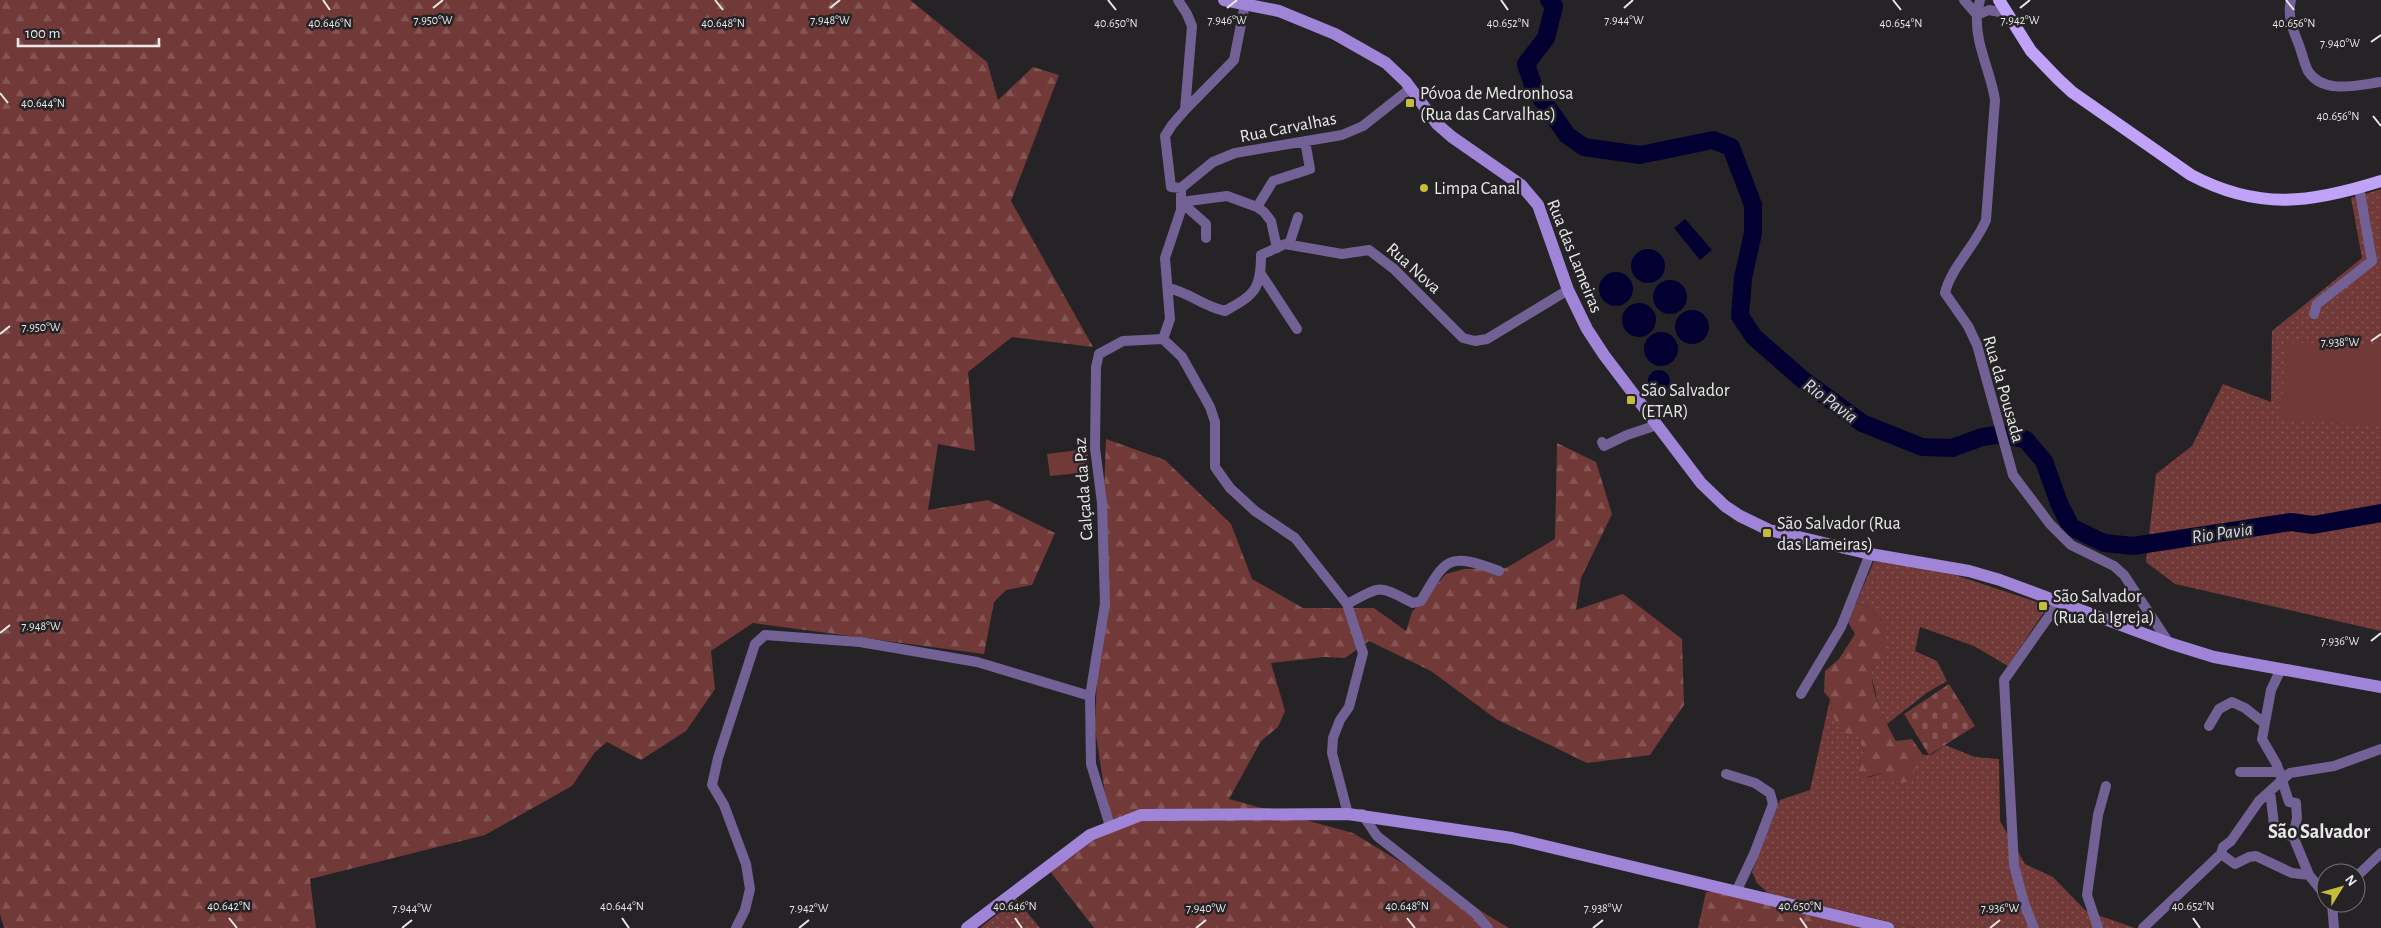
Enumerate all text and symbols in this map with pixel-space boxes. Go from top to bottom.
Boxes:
text: 7.950°W [413,14,453,26]
text: 7.948°W [810,14,850,26]
text: 7.946°W [1207,14,1247,26]
text: 7.944°W [1604,14,1644,26]
text: 7.942°W [2000,14,2040,26]
scale bar [18,15,159,47]
text: 40.646°N [308,17,352,29]
text: 40.648°N [701,17,745,29]
text: 40.650°N [1094,17,1138,29]
text: 40.652°N [1487,17,1529,29]
text: 40.654°N [1880,17,1923,29]
text: 40.656°N [2273,17,2315,29]
text: 100 m [25,26,60,41]
text: 7.940°W [2320,37,2360,49]
place label: Póvoa de Medronhosa (Rua das Carvalhas) [1420,85,1574,124]
text: 40.644°N [21,97,65,109]
marker: Póvoa de Medronhosa (Rua das Carvalhas) [1404,97,1416,109]
street label: Rua Carvalhas [1238,110,1338,146]
text: 40.656°N [2317,110,2359,122]
place label: Limpa Canal [1434,180,1520,198]
marker: Limpa Canal [1418,182,1430,194]
street label: Rua das Lameiras [1543,197,1605,316]
street label: Rua Nova [1383,240,1444,298]
text: 7.950°W [21,321,61,333]
street label: Rua da Pousada [1979,334,2027,445]
text: 7.938°W [2321,336,2359,348]
water label: Rio Pavia [1800,375,1861,427]
place label: São Salvador (ETAR) [1641,382,1730,421]
marker: São Salvador (ETAR) [1625,394,1637,406]
street label: Calçada da Paz [1071,437,1097,541]
place label: São Salvador (Rua das Lameiras) [1777,515,1901,554]
water label: Rio Pavia [2190,520,2254,547]
marker: São Salvador (Rua das Lameiras) [1761,527,1773,539]
place label: São Salvador (Rua da Igreja) [2053,588,2155,627]
marker: São Salvador (Rua da Igreja) [2037,600,2049,612]
text: 7.948°W [21,620,61,632]
text: 7.936°W [2321,635,2359,647]
district label: São Salvador [2268,822,2370,842]
north arrow [2316,863,2366,913]
text: N [2342,873,2359,889]
text: 40.642°N [207,900,251,912]
text: 40.644°N [600,900,644,912]
text: 40.646°N [993,900,1037,912]
text: 40.648°N [1385,900,1429,912]
text: 40.650°N [1778,900,1822,912]
text: 40.652°N [2172,900,2214,912]
text: 7.944°W [392,902,432,914]
text: 7.942°W [789,902,829,914]
text: 7.940°W [1186,902,1226,914]
text: 7.938°W [1584,902,1622,914]
text: 7.936°W [1981,902,2019,914]

